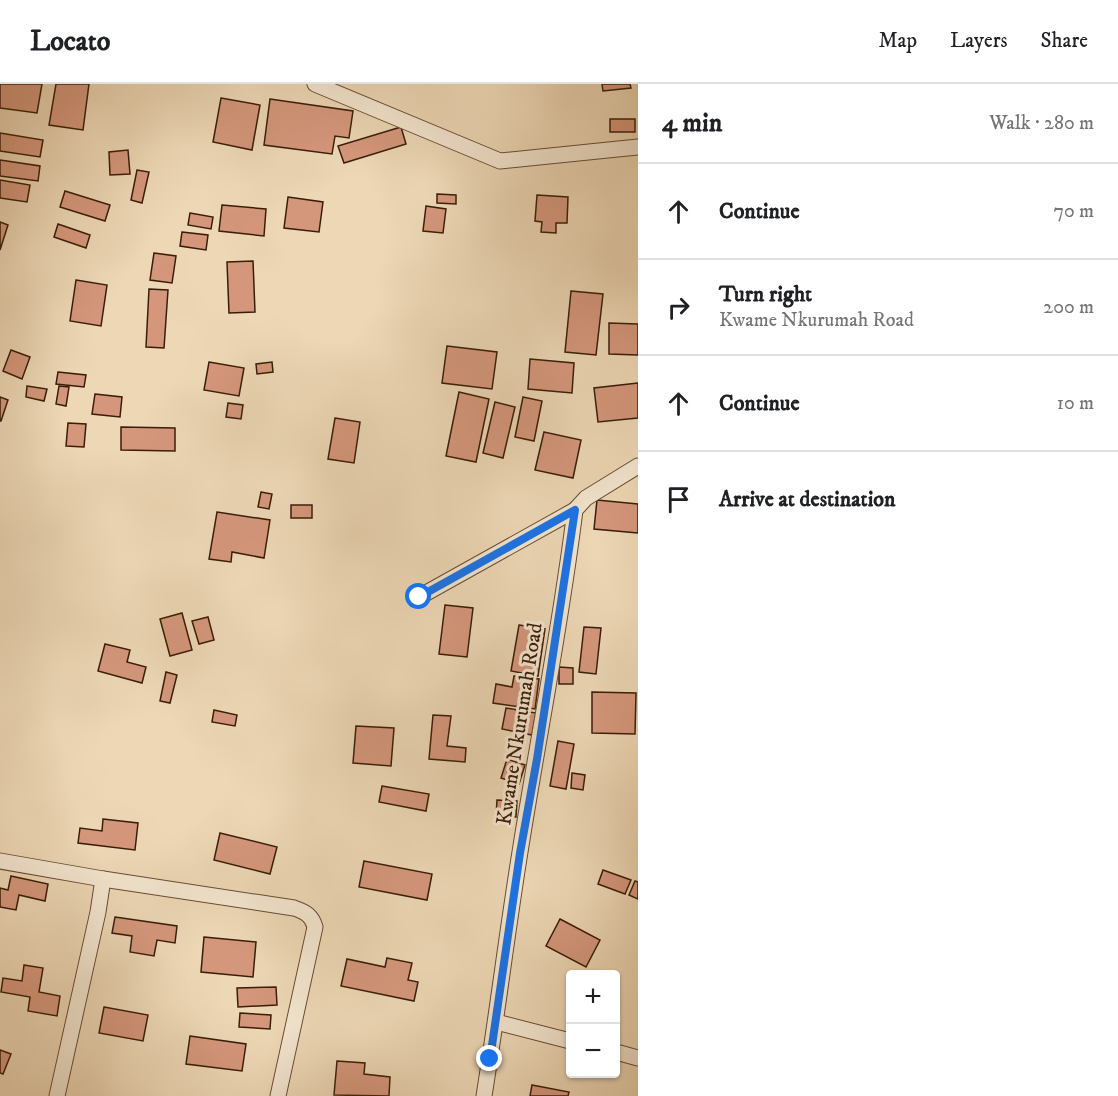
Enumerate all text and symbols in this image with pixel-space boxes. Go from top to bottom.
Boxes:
text: Locato [30,24,110,59]
text: Map [878,28,917,54]
text: Layers [950,28,1008,54]
text: Share [1041,28,1088,54]
text: 4 min [662,107,722,140]
text: Walk · 280 m [989,111,1094,136]
icon: ahead [662,195,695,228]
text: Continue [719,198,800,225]
text: 70 m [1053,199,1094,224]
text: Turn right [719,281,812,308]
icon: right [662,291,695,324]
text: 200 m [1043,295,1094,320]
text: Kwame Nkurumah Road [719,308,914,333]
icon: ahead [662,387,695,420]
text: Continue [719,390,800,417]
text: 10 m [1057,391,1094,416]
icon: arrive [662,483,695,516]
text: Arrive at destination [719,486,896,513]
route start [405,583,431,609]
street label: Kwame Nkurumah Road [491,620,549,827]
map controls [566,970,620,1078]
button: + [566,970,620,1024]
button: − [566,1024,620,1078]
route end [476,1045,502,1071]

